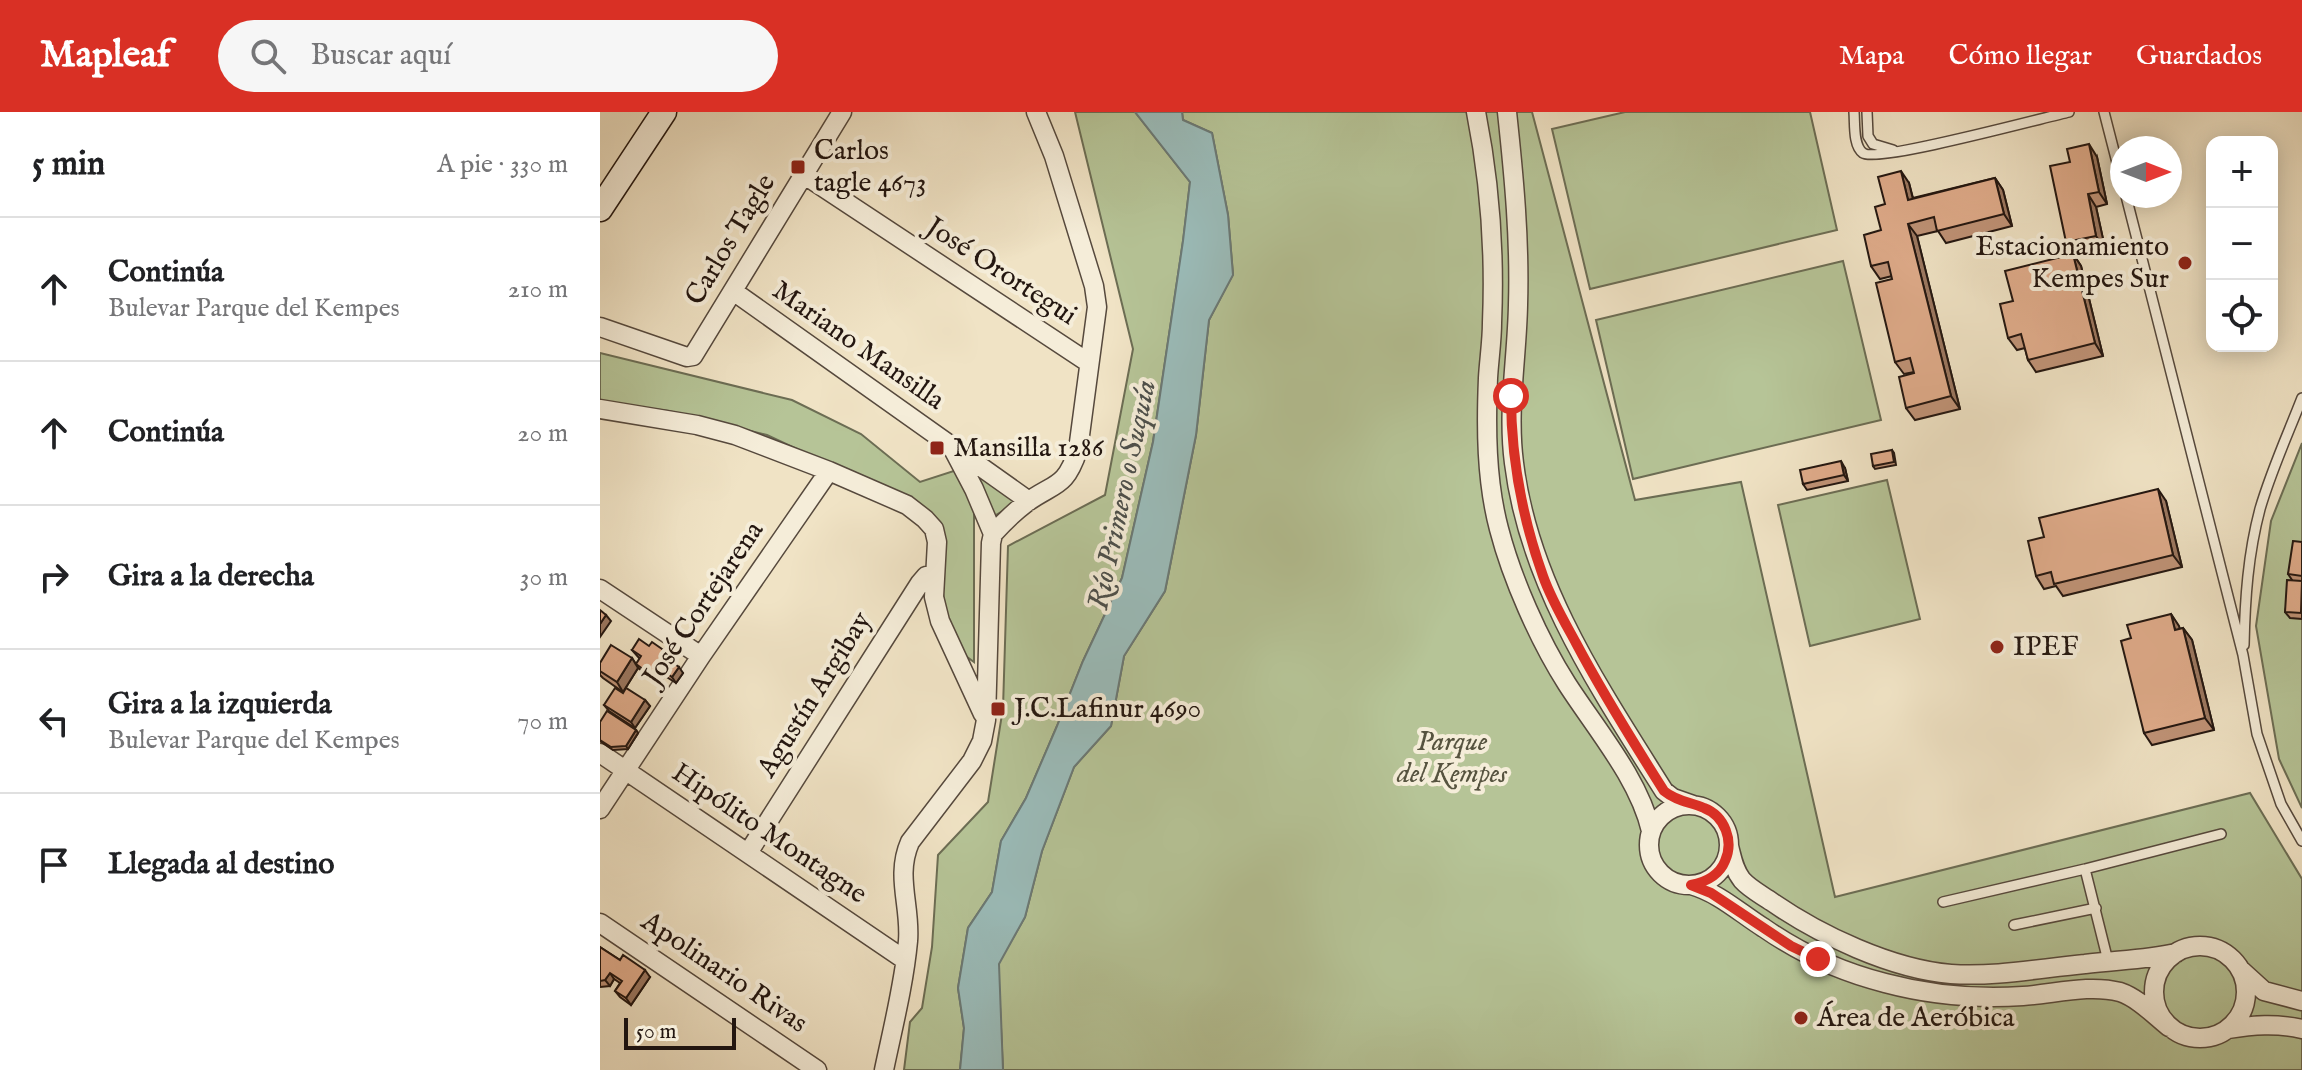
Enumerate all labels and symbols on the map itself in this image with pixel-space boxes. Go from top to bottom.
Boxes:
place label: Carlos tagle 4673 [814,134,927,201]
north arrow [2110,136,2182,208]
marker: Carlos tagle 4673 [789,158,807,176]
street label: Carlos Tagle [678,168,784,312]
street label: José Orortegui [916,209,1083,334]
place label: Estacionamiento Kempes Sur [1975,230,2169,297]
marker: Estacionamiento Kempes Sur [2176,254,2194,272]
street label: Mariano Mansilla [765,274,952,419]
water label: Río Primero o Suquía [1080,376,1166,614]
route start [1493,378,1529,414]
place label: Mansilla 1286 [953,431,1105,466]
marker: Mansilla 1286 [928,439,946,457]
street label: José Cortejarena [634,514,772,696]
street label: Agustín Argibay [750,605,880,785]
place label: IPEF [2013,630,2079,665]
marker: IPEF [1988,638,2006,656]
place label: J.C.Lafinur 4690 [1011,692,1201,727]
marker: J.C.Lafinur 4690 [989,700,1007,718]
park label: Parque del Kempes [1396,725,1508,792]
street label: Hipólito Montagne [665,756,873,912]
street label: Apolinario Rivas [633,904,814,1041]
route end [1800,941,1836,977]
place label: Área de Aeróbica [1816,1000,2016,1036]
marker: Área de Aeróbica [1792,1009,1810,1027]
scale bar [624,1014,736,1050]

